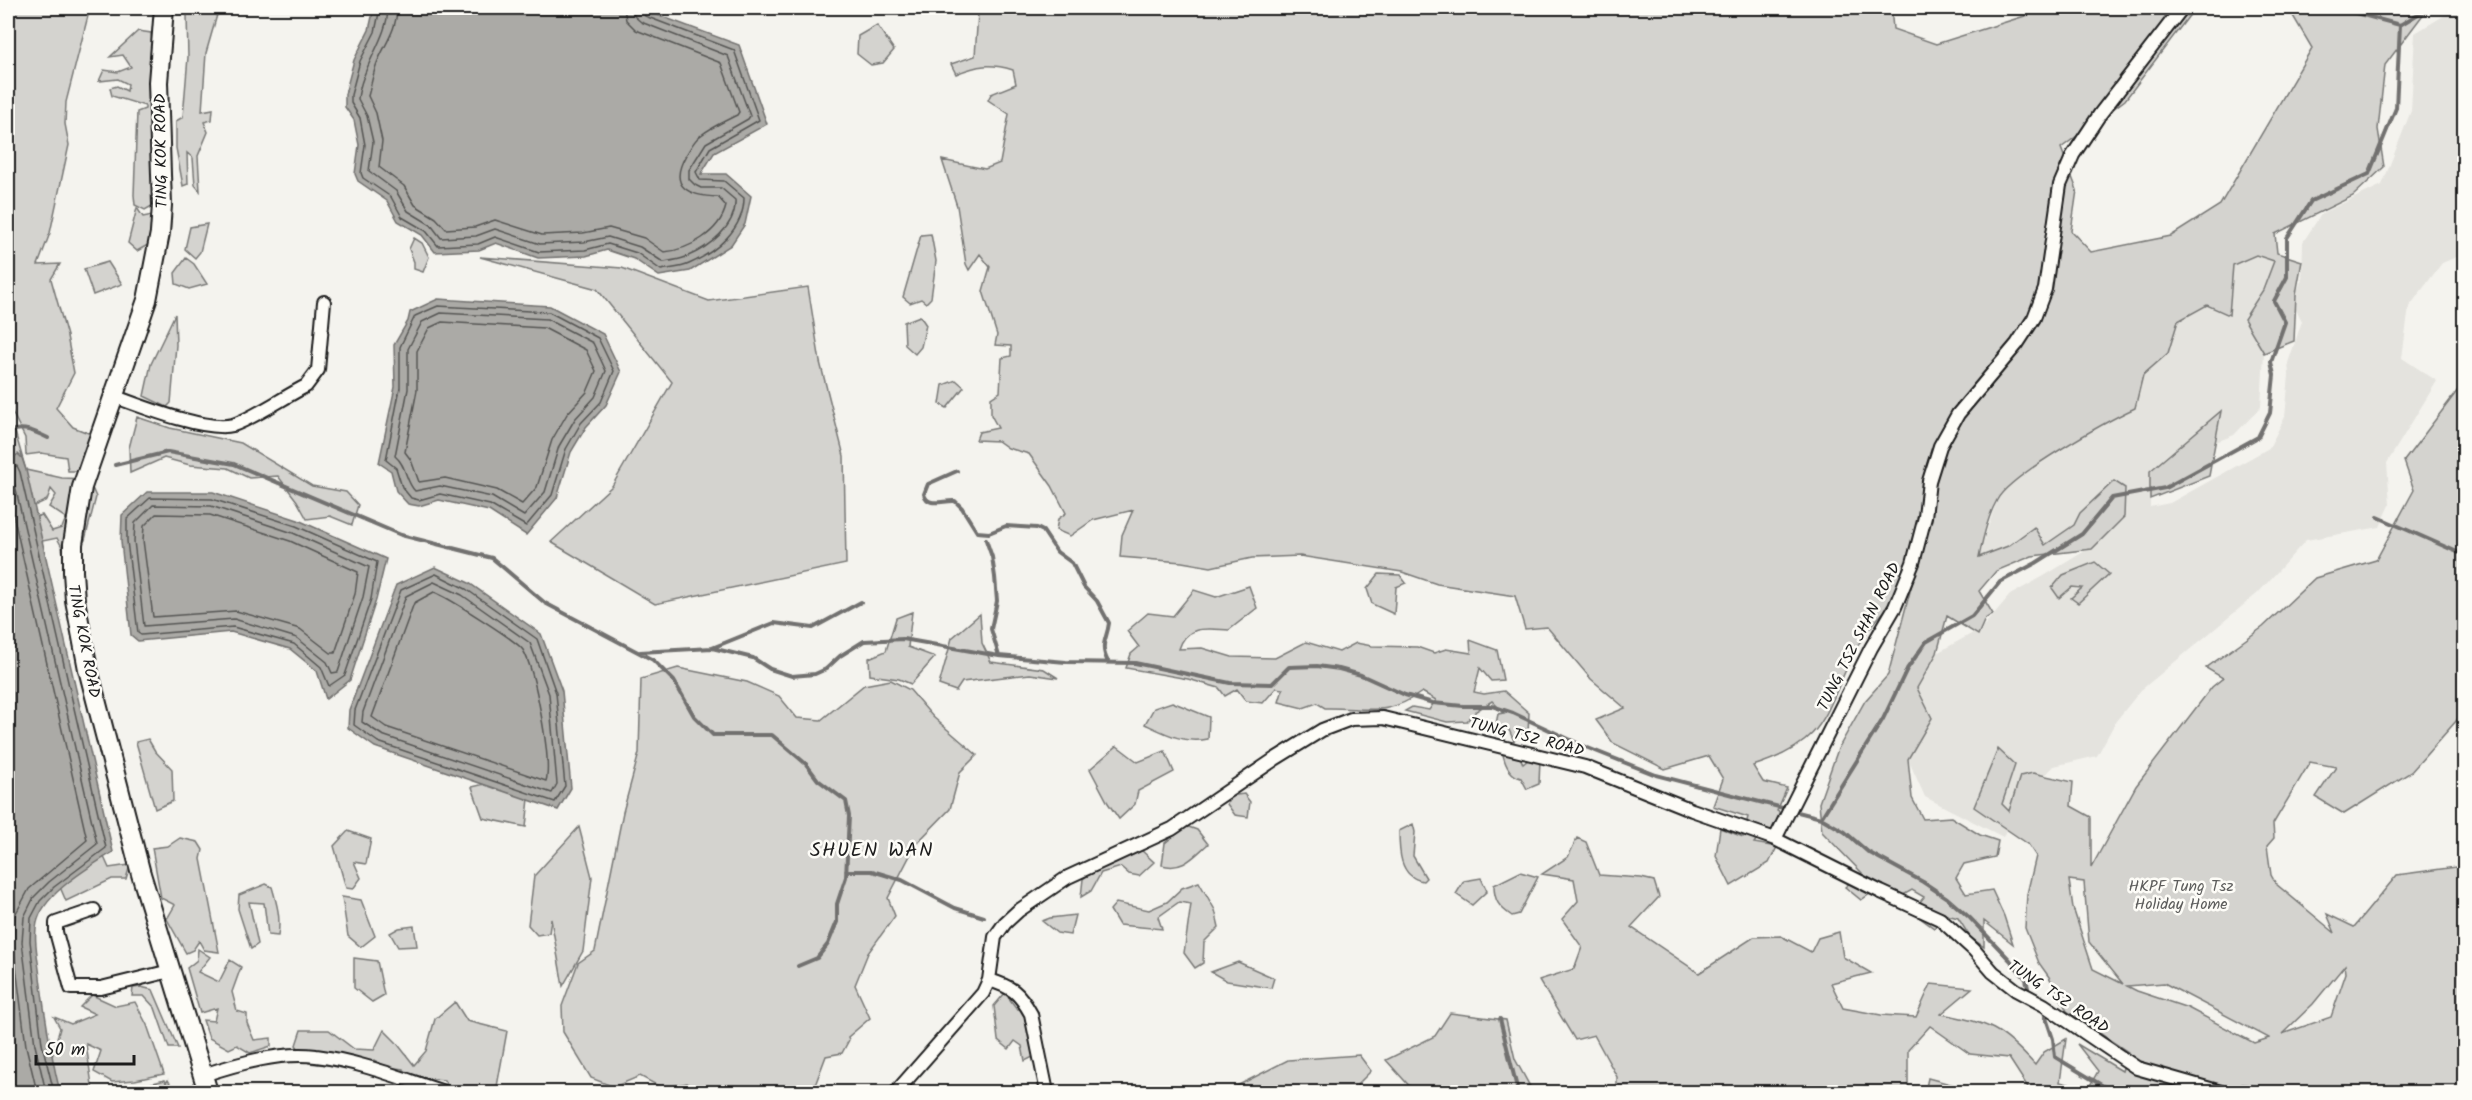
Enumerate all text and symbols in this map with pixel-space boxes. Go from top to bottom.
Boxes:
street label: TING KOK ROAD [148,93,175,209]
street label: TUNG TSZ SHAN ROAD [1811,558,1908,715]
street label: TING KOK ROAD [60,583,107,700]
street label: TUNG TSZ ROAD [1466,711,1587,764]
district label: SHUEN WAN [810,835,934,867]
park label: HKPF Tung Tsz Holiday Home [2129,874,2233,917]
street label: TUNG TSZ ROAD [2002,954,2114,1041]
scale bar [36,1028,134,1066]
text: 50 m [45,1036,85,1065]

